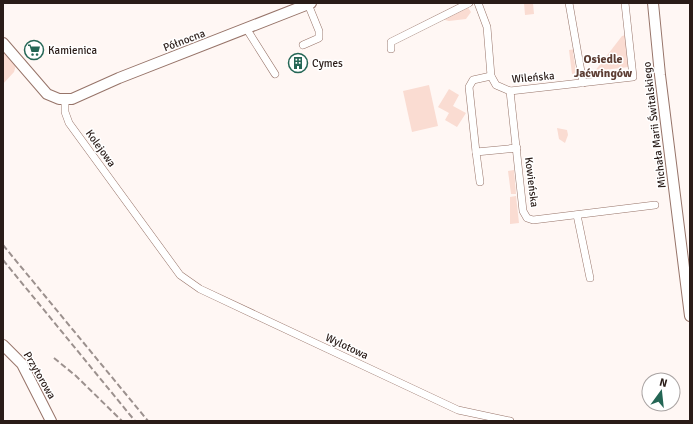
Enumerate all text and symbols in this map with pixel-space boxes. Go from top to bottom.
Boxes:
street label: Północna [161,26,207,54]
supermarket icon: Kamienica [23,39,45,61]
place label: Kamienica [48,44,98,57]
building icon: Cymes [287,52,309,74]
district label: Osiedle Jaćwingów [574,52,633,81]
place label: Cymes [312,57,343,70]
street label: Michała Marii Świtalskiego [639,61,669,189]
street label: Wileńska [511,69,555,86]
street label: Kolejowa [83,127,119,170]
street label: Kowieńska [522,156,541,208]
street label: Wylotowa [323,331,371,362]
street label: Przytorowa [21,349,59,402]
north arrow [641,372,681,412]
text: N [658,376,669,390]

